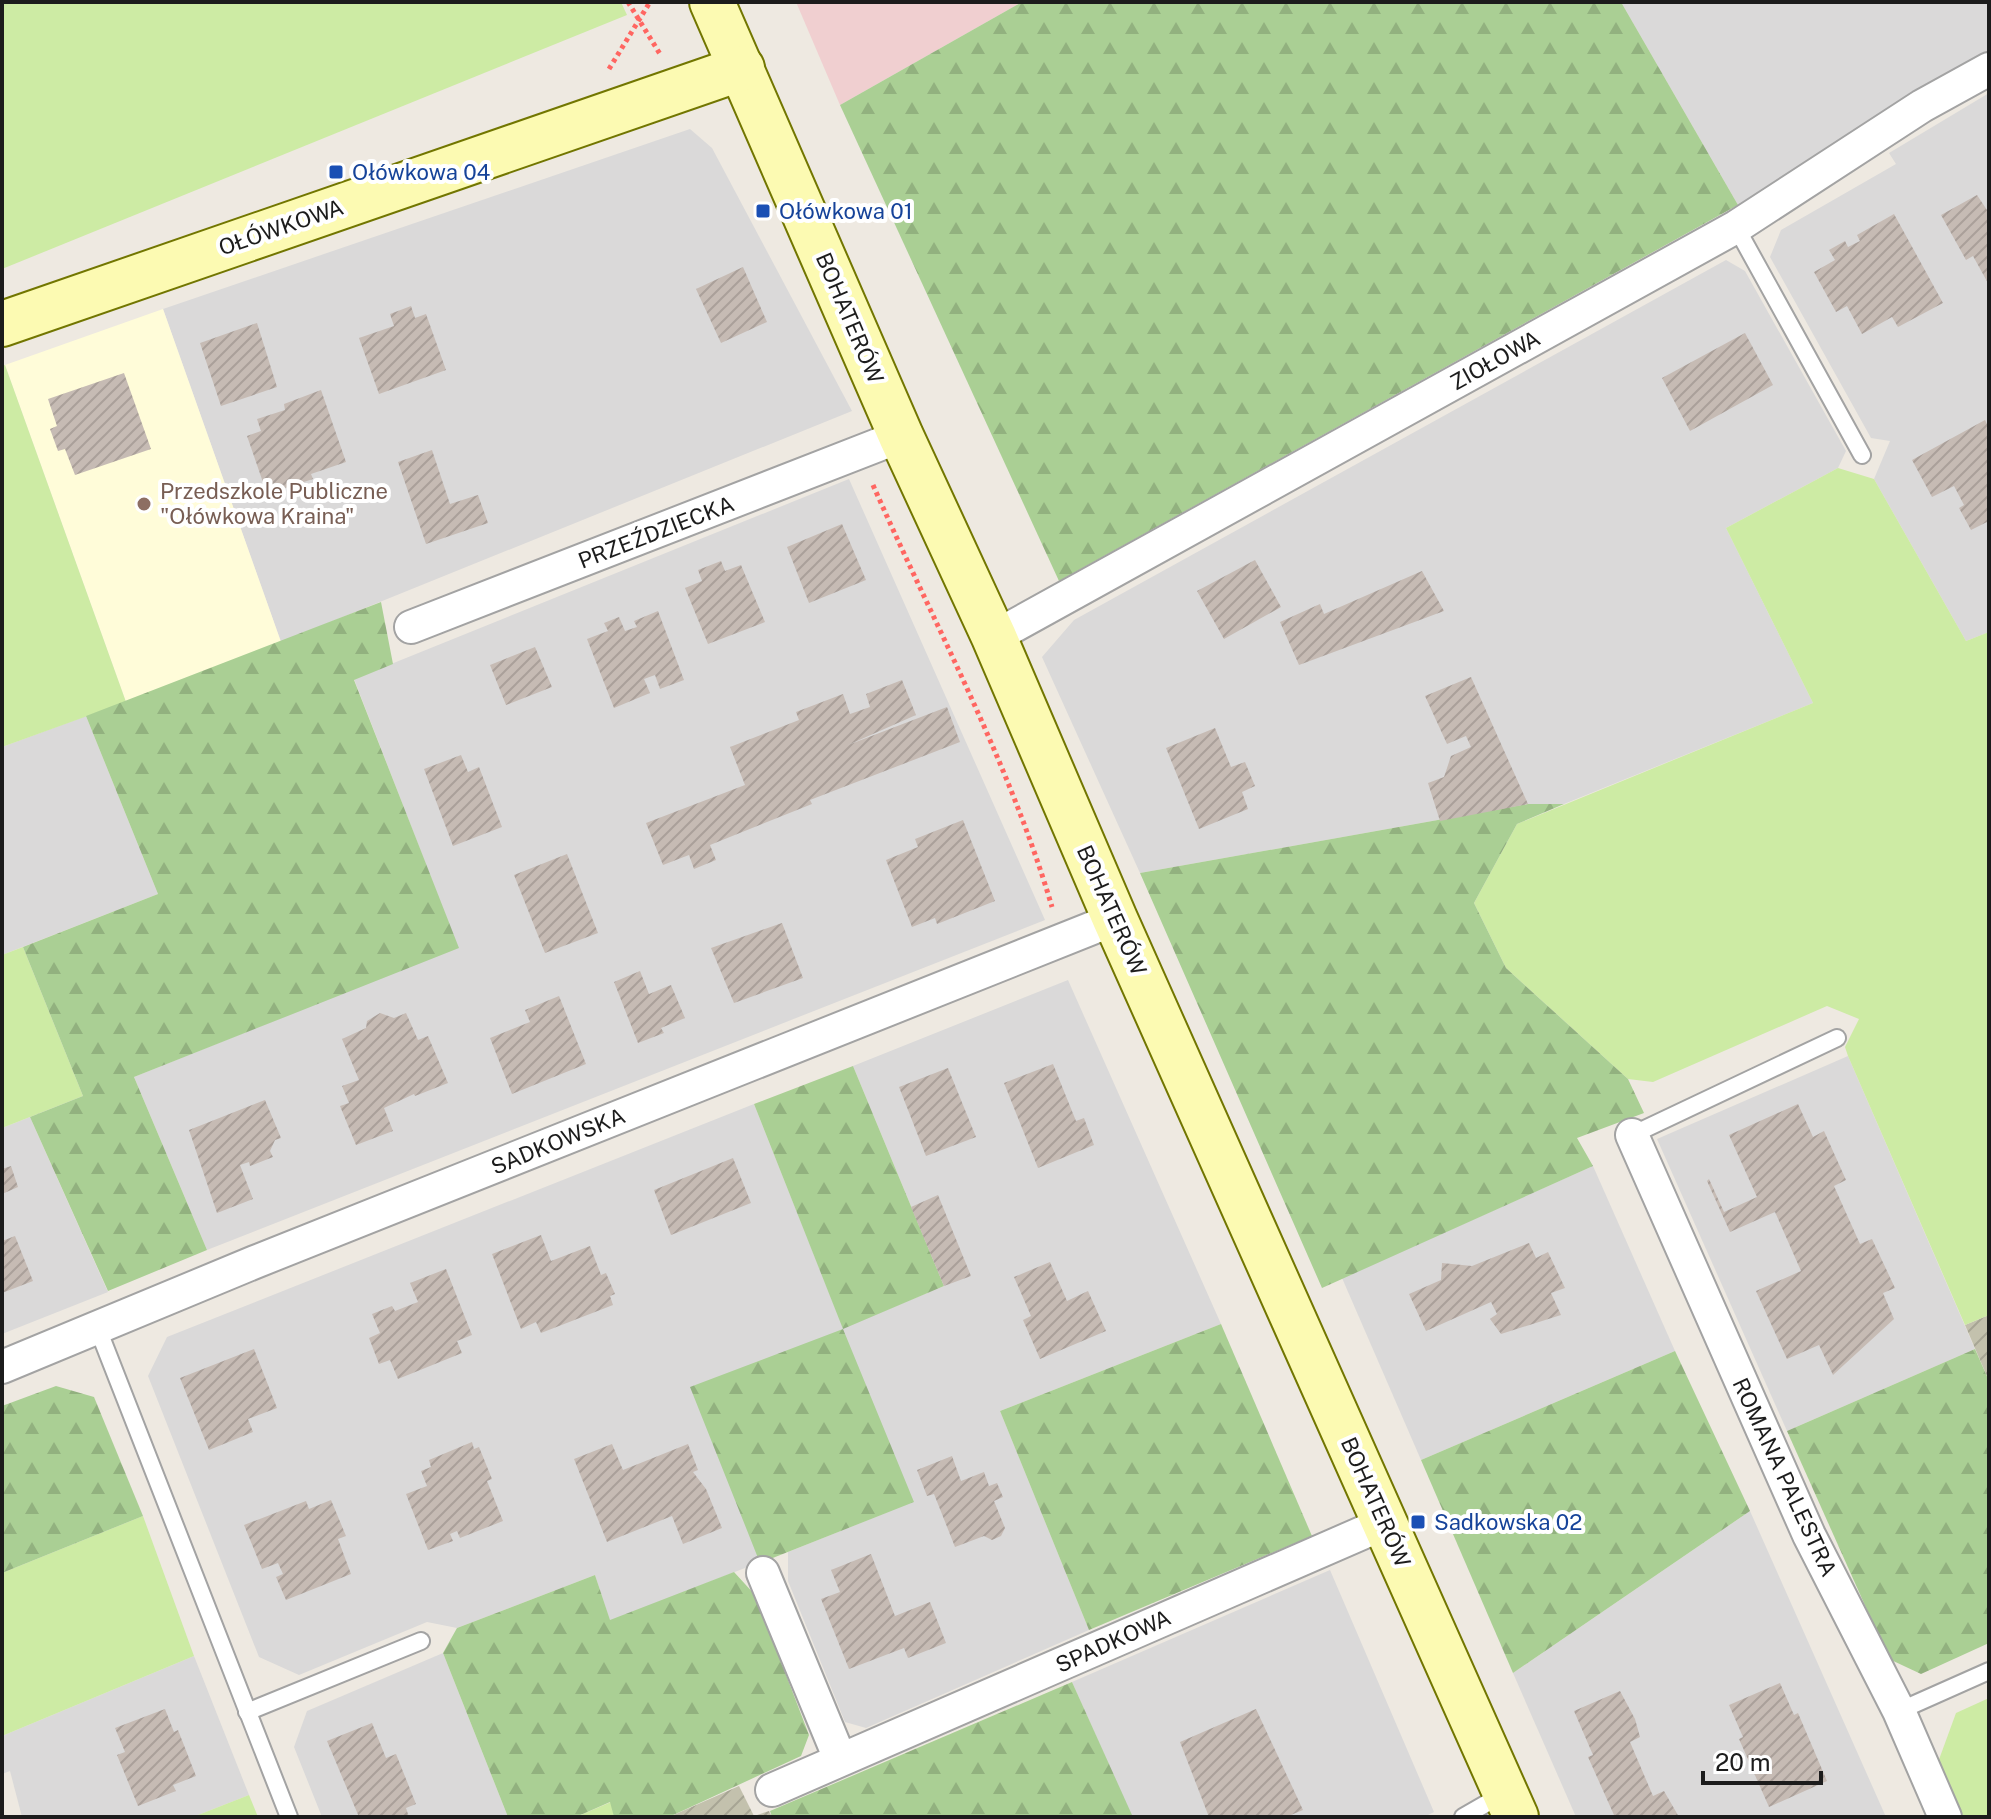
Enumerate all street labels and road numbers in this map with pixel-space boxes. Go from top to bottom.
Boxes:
street label: OŁÓWKOWA [215,193,347,260]
street label: BOHATERÓW [811,248,890,387]
street label: ZIOŁOWA [1446,325,1544,395]
street label: PRZEŹDZIECKA [574,490,738,574]
street label: BOHATERÓW [1072,841,1153,979]
street label: SADKOWSKA [487,1102,629,1180]
street label: ROMANA PALESTRA [1728,1374,1842,1580]
street label: BOHATERÓW [1336,1433,1417,1571]
street label: SPADKOWA [1051,1604,1175,1678]

